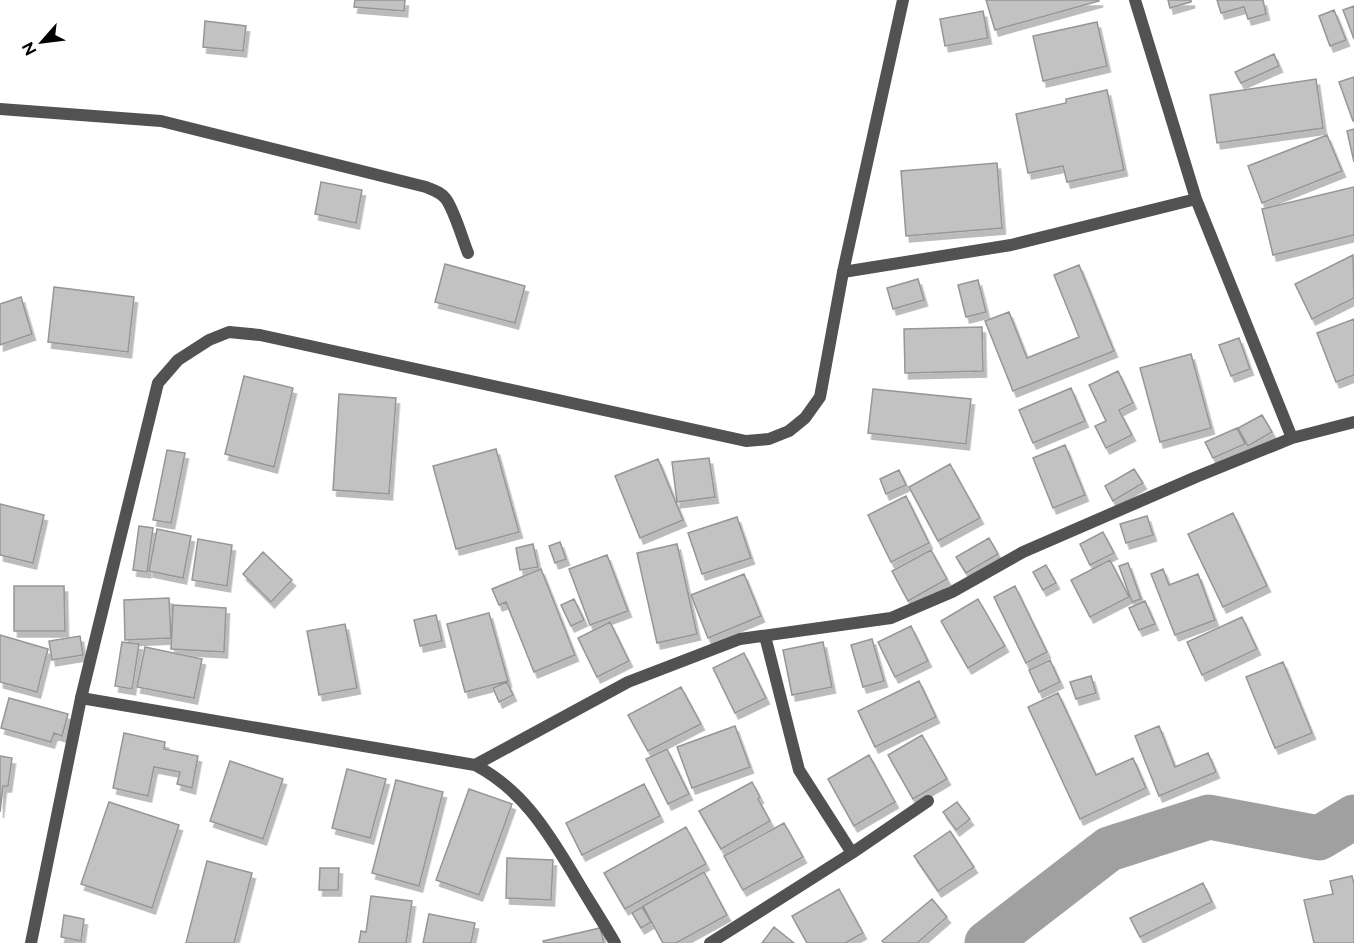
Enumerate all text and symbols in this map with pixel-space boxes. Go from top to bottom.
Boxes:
north arrow [12,12,72,72]
text: N [18,39,40,59]

